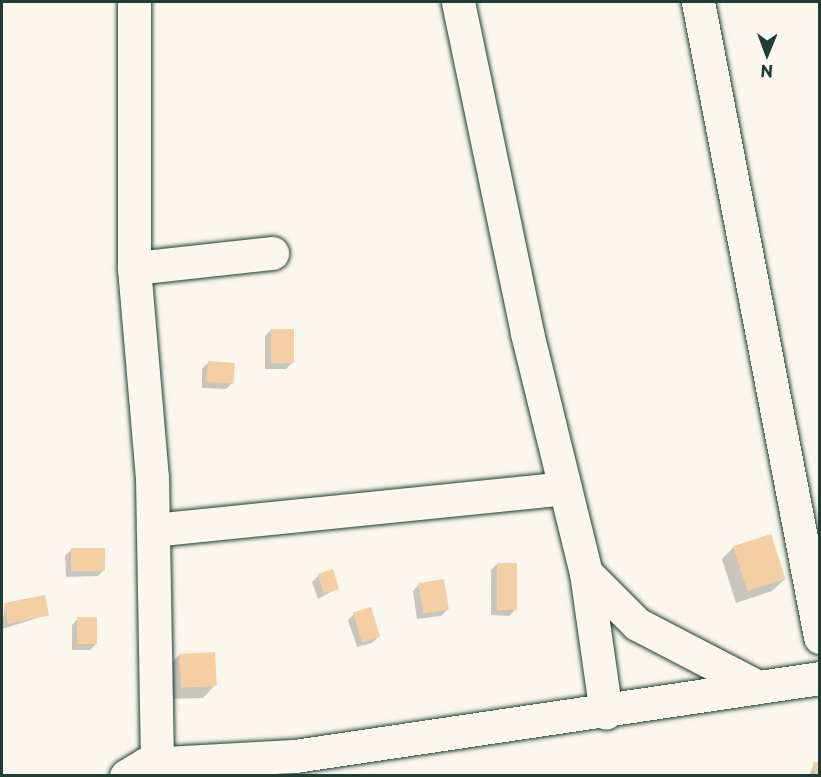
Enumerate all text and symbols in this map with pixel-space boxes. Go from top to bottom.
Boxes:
north arrow [737,24,797,84]
text: N [760,60,773,84]

